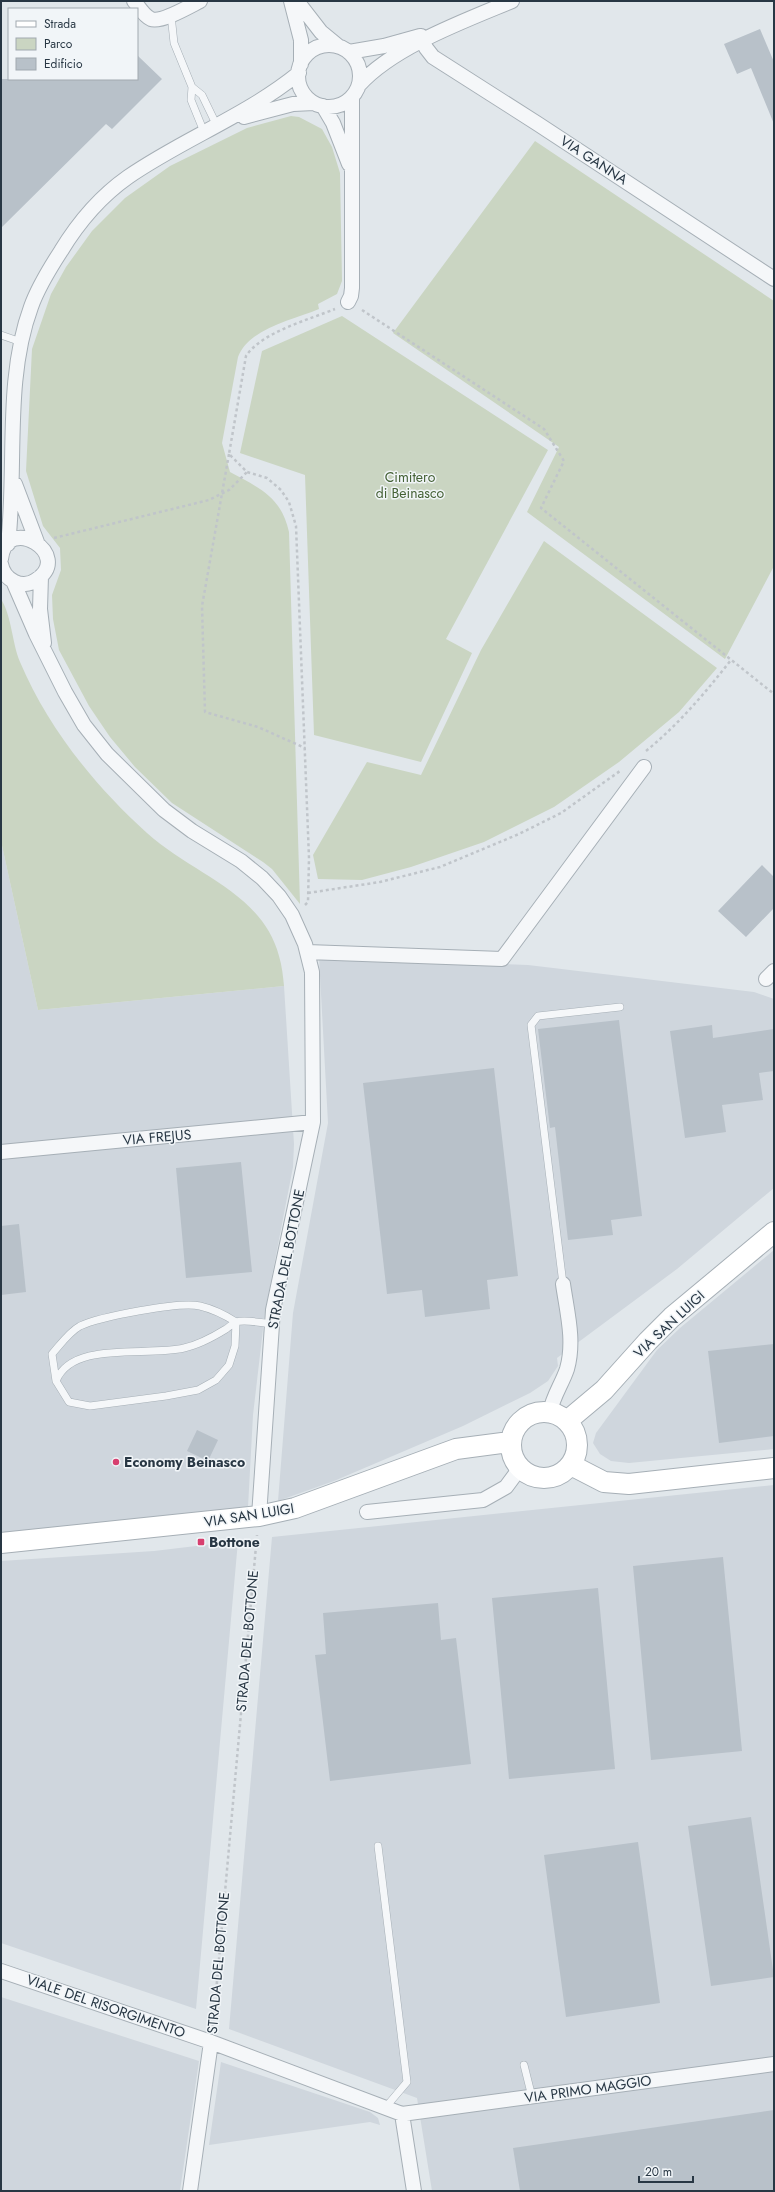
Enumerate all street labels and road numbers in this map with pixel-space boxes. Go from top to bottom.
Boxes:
street label: VIA GANNA [556,131,632,190]
street label: VIA FREJUS [122,1124,192,1150]
street label: STRADA DEL BOTTONE [263,1187,309,1331]
street label: VIA SAN LUIGI [629,1286,709,1362]
street label: VIA SAN LUIGI [203,1498,295,1532]
street label: STRADA DEL BOTTONE [231,1569,263,1713]
street label: STRADA DEL BOTTONE [202,1891,234,2035]
street label: VIALE DEL RISORGIMENTO [24,1969,188,2043]
street label: VIA PRIMO MAGGIO [523,2070,653,2108]

